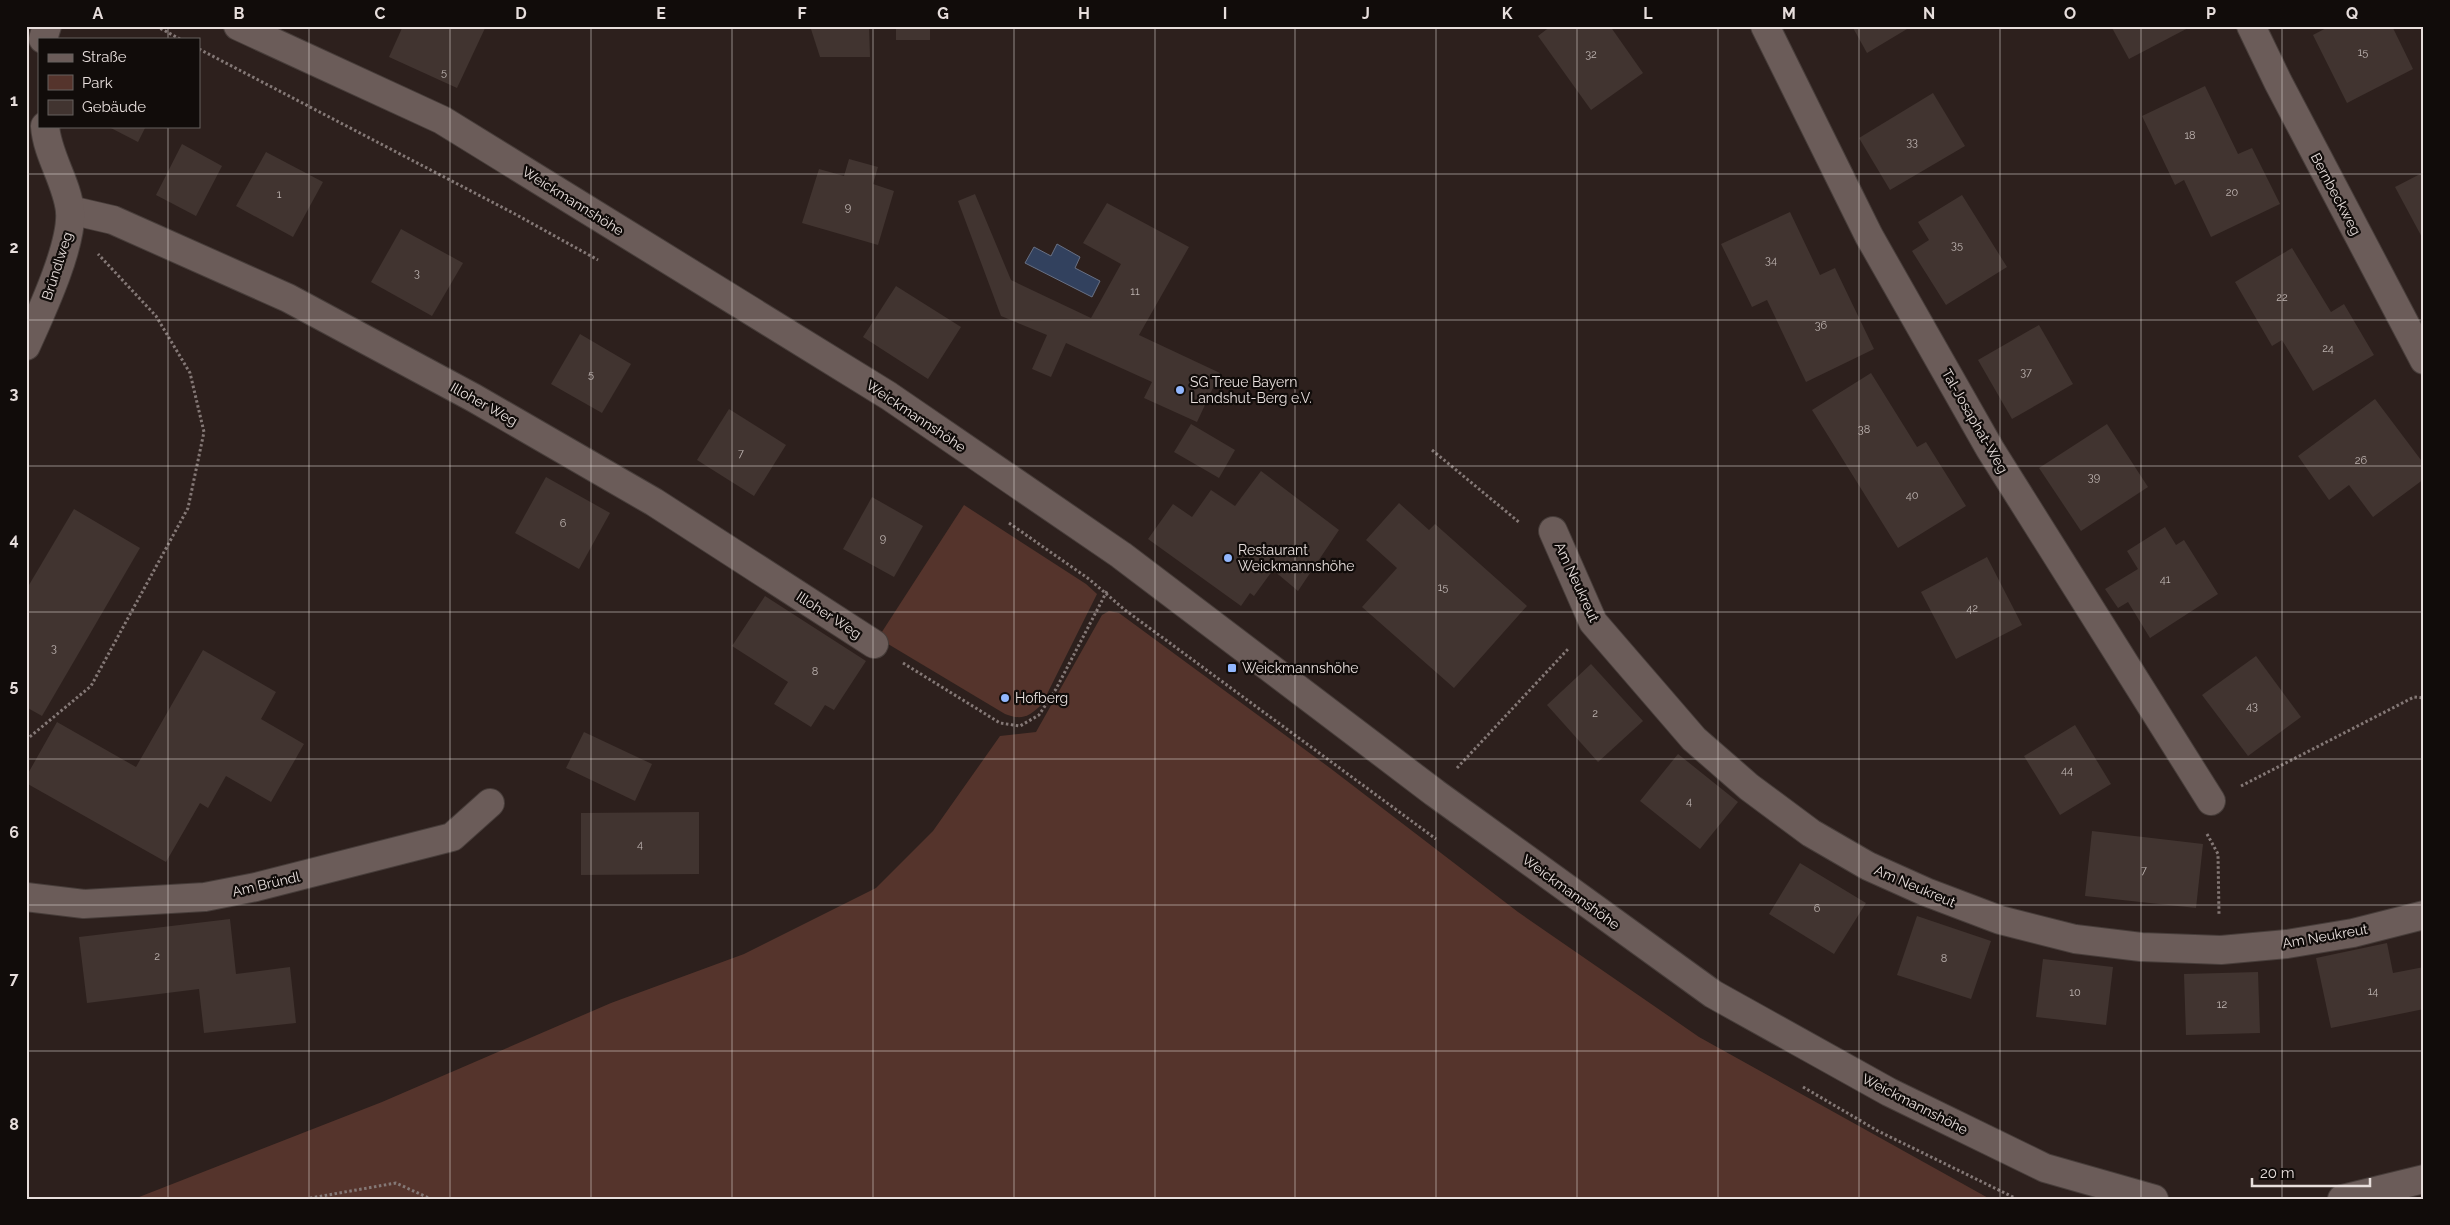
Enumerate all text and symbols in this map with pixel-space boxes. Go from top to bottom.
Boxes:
text: A [93,4,104,23]
text: B [234,4,245,23]
text: C [375,4,386,23]
text: D [515,4,527,23]
text: E [656,4,666,23]
text: F [797,4,807,23]
text: G [937,4,949,23]
text: H [1078,4,1090,23]
text: I [1223,4,1227,23]
text: J [1362,4,1370,23]
text: K [1502,4,1513,23]
text: L [1643,4,1653,23]
text: M [1782,4,1796,23]
text: N [1923,4,1935,23]
text: O [2064,4,2076,23]
text: P [2206,4,2216,23]
text: Q [2346,4,2358,23]
legend [38,38,200,128]
house number: 15 [2358,46,2368,59]
text: Straße [82,48,127,66]
house number: 32 [1585,48,1597,61]
house number: 5 [441,66,447,79]
text: Park [82,74,113,92]
text: 1 [10,91,18,110]
text: Gebäude [82,98,146,116]
house number: 18 [2184,129,2196,142]
house number: 33 [1906,136,1918,149]
street label: Bernbeckweg [2308,150,2364,238]
street label: Weickmannshöhe [519,163,627,239]
house number: 20 [2226,186,2238,199]
house number: 1 [277,188,282,201]
house number: 9 [845,201,851,214]
street label: Bründlweg [38,230,76,302]
text: 2 [9,238,19,257]
house number: 35 [1951,239,1963,252]
house number: 34 [1765,254,1777,267]
house number: 3 [414,267,420,280]
house number: 11 [1130,285,1140,298]
house number: 22 [2276,291,2288,304]
house number: 36 [1815,319,1828,332]
house number: 24 [2322,342,2334,355]
street label: Tal-Josaphat-Weg [1939,366,2011,476]
house number: 37 [2020,366,2032,379]
house number: 5 [588,368,594,381]
place label: SG Treue Bayern Landshut-Berg e.V. [1190,374,1312,406]
street label: Weickmannshöhe [863,377,969,455]
street label: Illoher Weg [448,379,520,429]
text: 3 [10,384,19,403]
marker: SG Treue Bayern Landshut-Berg e.V. [1174,384,1186,396]
house number: 38 [1858,423,1870,436]
house number: 7 [738,447,744,460]
house number: 26 [2355,454,2368,467]
house number: 39 [2088,471,2100,484]
house number: 40 [1906,489,1919,502]
house number: 6 [560,517,567,530]
text: 4 [9,530,19,549]
house number: 9 [880,532,886,545]
street label: Am Neukreut [1551,539,1603,625]
place label: Restaurant Weickmannshöhe [1238,542,1355,574]
marker: Restaurant Weickmannshöhe [1222,552,1234,564]
house number: 41 [2160,573,2171,586]
house number: 15 [1438,581,1448,594]
street label: Illoher Weg [794,588,864,642]
house number: 42 [1966,602,1978,615]
house number: 3 [51,642,57,655]
place label: Weickmannshöhe [1242,660,1359,676]
marker: Weickmannshöhe [1226,662,1238,674]
house number: 8 [812,665,818,678]
text: 5 [10,676,19,695]
place label: Hofberg [1015,690,1068,706]
marker: Hofberg [999,692,1011,704]
house number: 43 [2246,700,2258,713]
house number: 2 [1592,707,1598,720]
house number: 44 [2061,764,2073,777]
house number: 4 [1686,795,1692,808]
text: 6 [9,823,19,842]
house number: 4 [637,838,643,851]
street label: Weickmannshöhe [1519,851,1623,933]
street label: Am Neukreut [1872,862,1958,910]
house number: 7 [2141,864,2147,877]
street label: Am Bründl [231,868,302,900]
house number: 6 [1814,902,1821,915]
street label: Am Neukreut [2281,921,2369,951]
house number: 2 [154,950,160,963]
house number: 8 [1941,952,1947,965]
text: 7 [10,969,19,988]
house number: 14 [2368,985,2378,998]
house number: 10 [2069,986,2081,999]
house number: 12 [2217,998,2227,1011]
street label: Weickmannshöhe [1859,1070,1971,1138]
text: 8 [9,1115,19,1134]
scale bar [2252,1155,2370,1187]
text: 20 m [2260,1164,2295,1182]

